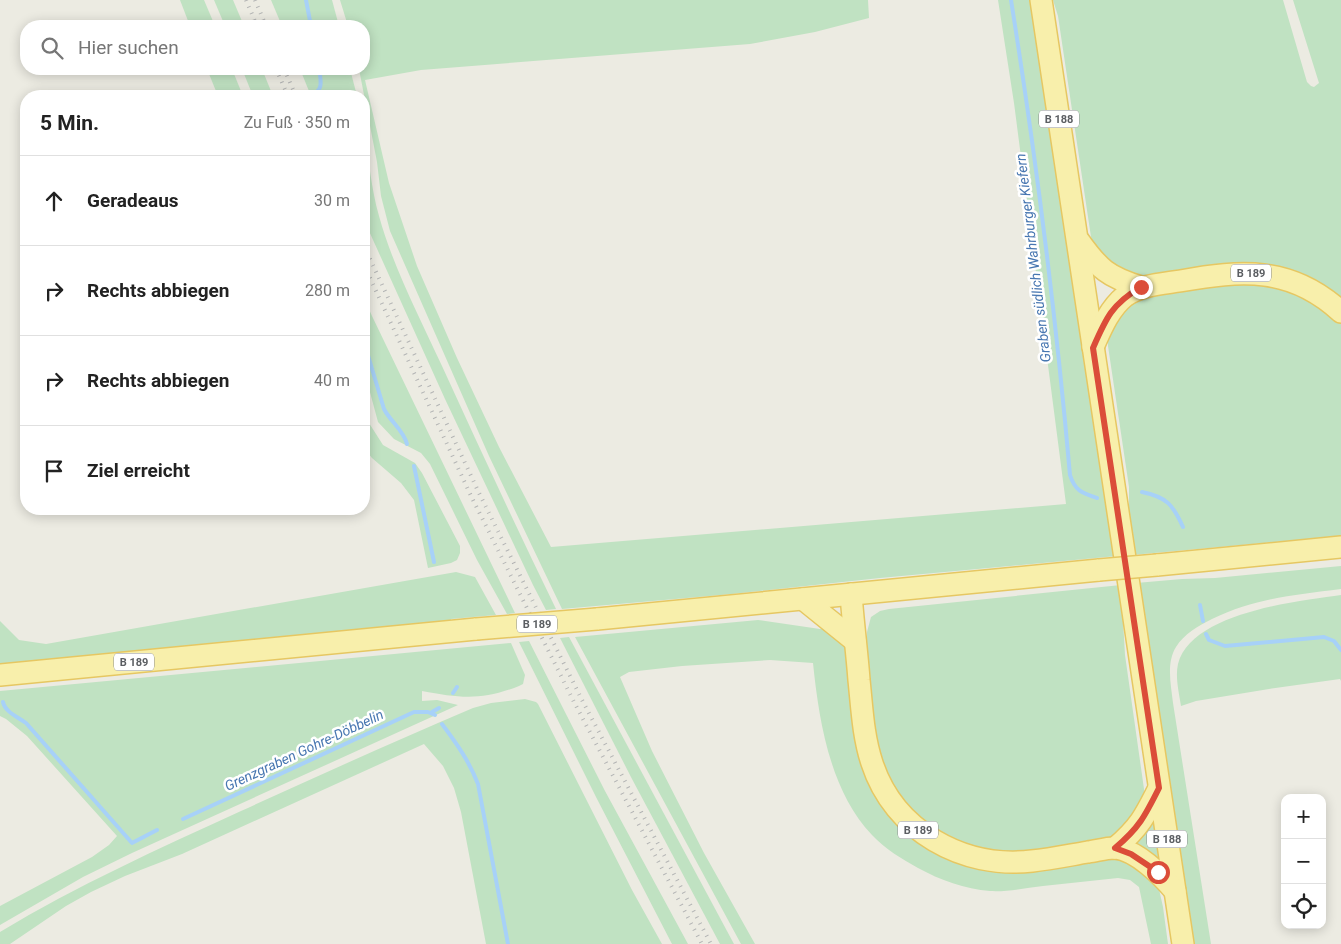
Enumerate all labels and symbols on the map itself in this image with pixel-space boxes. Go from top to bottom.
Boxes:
road number: B 188 [1039,110,1079,128]
water label: Graben südlich Wahrburger Kiefern [1012,153,1054,363]
road number: B 189 [1231,264,1271,282]
route end [1130,276,1153,299]
road number: B 189 [517,616,557,632]
road number: B 189 [114,654,154,670]
water label: Grenzgraben Gohre-Döbbelin [222,706,386,794]
road number: B 189 [898,822,938,838]
road number: B 188 [1147,831,1187,848]
route start [1147,861,1170,884]

